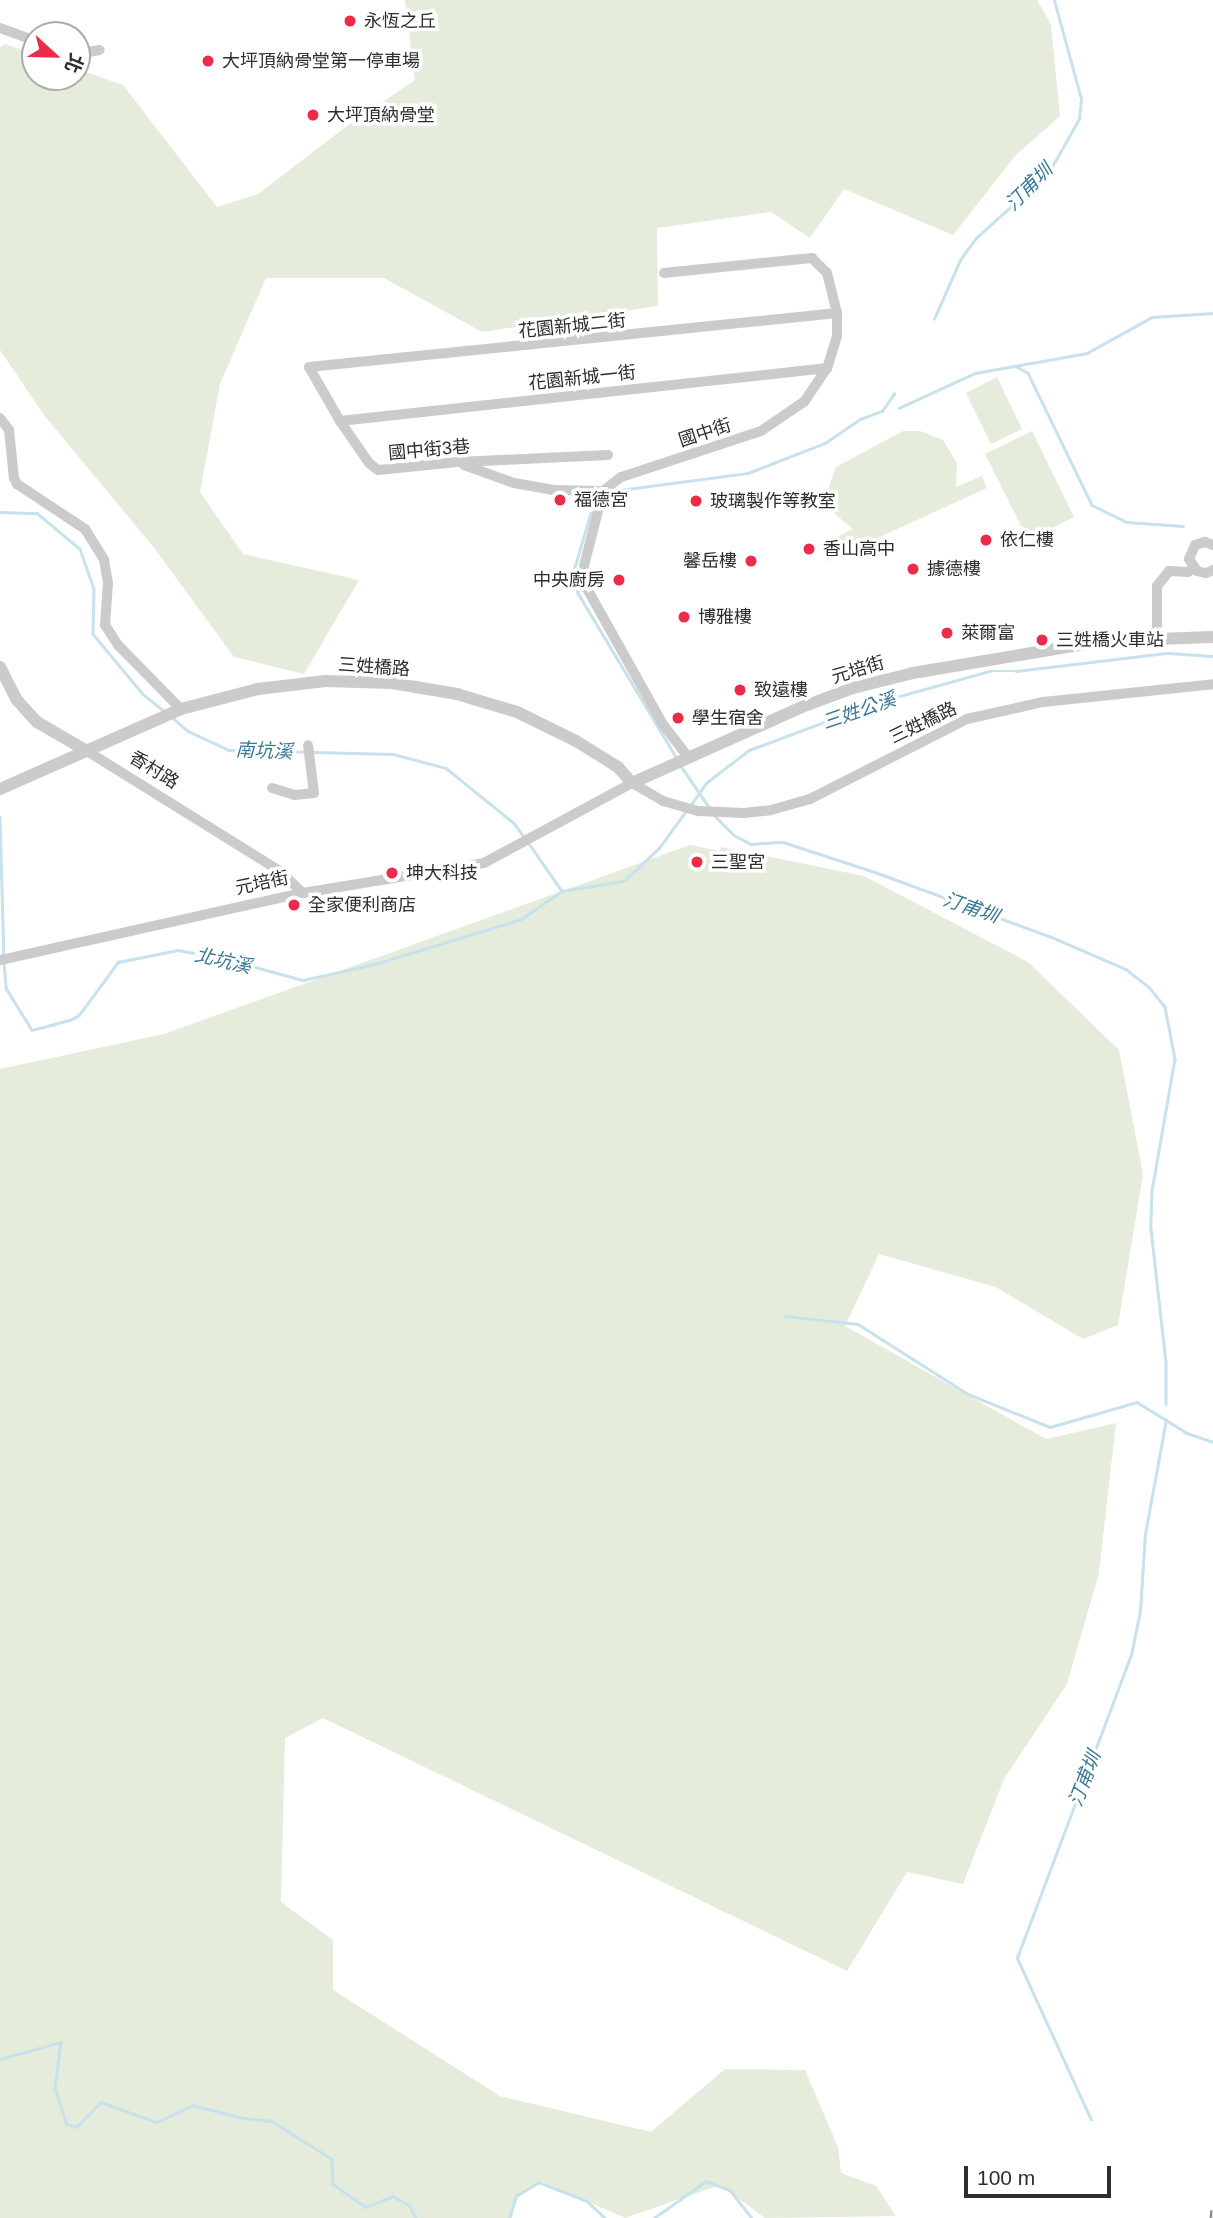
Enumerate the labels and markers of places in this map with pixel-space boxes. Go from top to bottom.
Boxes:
place label: 永恆之丘 [364,10,436,32]
marker: 永恆之丘 [342,13,358,29]
place label: 大坪頂納骨堂第一停車場 [222,50,420,72]
marker: 大坪頂納骨堂第一停車場 [200,53,216,69]
place label: 大坪頂納骨堂 [327,104,435,126]
marker: 大坪頂納骨堂 [305,107,321,123]
place label: 福德宮 [574,489,628,511]
place label: 玻璃製作等教室 [710,490,836,512]
marker: 福德宮 [552,492,568,508]
marker: 玻璃製作等教室 [688,493,704,509]
place label: 依仁樓 [1000,529,1054,551]
marker: 依仁樓 [978,532,994,548]
place label: 香山高中 [823,538,895,560]
marker: 香山高中 [801,541,817,557]
place label: 馨岳樓 [683,550,737,572]
marker: 馨岳樓 [743,553,759,569]
place label: 據德樓 [927,558,981,580]
marker: 據德樓 [905,561,921,577]
place label: 中央廚房 [533,569,605,591]
marker: 中央廚房 [611,572,627,588]
place label: 博雅樓 [698,606,752,628]
marker: 博雅樓 [676,609,692,625]
place label: 萊爾富 [961,622,1015,644]
marker: 萊爾富 [939,625,955,641]
place label: 三姓橋火車站 [1056,629,1164,651]
marker: 三姓橋火車站 [1034,632,1050,648]
place label: 致遠樓 [754,679,808,701]
marker: 致遠樓 [732,682,748,698]
place label: 學生宿舍 [692,707,764,729]
marker: 學生宿舍 [670,710,686,726]
place label: 三聖宮 [711,851,765,873]
marker: 三聖宮 [689,854,705,870]
place label: 坤大科技 [406,862,478,884]
marker: 坤大科技 [384,865,400,881]
place label: 全家便利商店 [308,894,416,916]
marker: 全家便利商店 [286,897,302,913]

